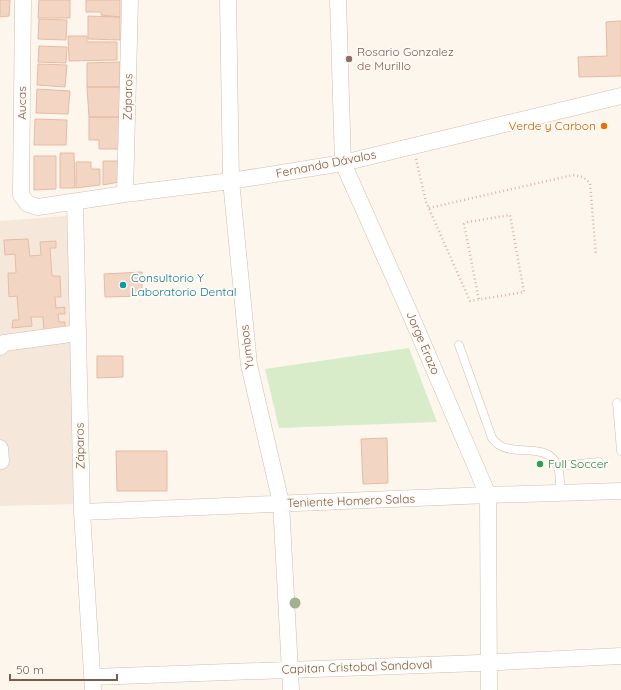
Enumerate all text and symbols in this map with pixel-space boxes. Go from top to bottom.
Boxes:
place label: Rosario Gonzalez de Murillo [357,44,454,73]
marker: Rosario Gonzalez de Murillo [344,54,354,64]
street label: Záparos [120,73,135,121]
street label: Aucas [14,86,29,120]
place label: Verde y Carbon [509,118,596,133]
marker: Verde y Carbon [599,121,609,131]
street label: Fernando Dávalos [274,146,378,181]
place label: Consultorio Y Laboratorio Dental [131,270,236,299]
marker: Consultorio Y Laboratorio Dental [118,280,128,290]
street label: Jorge Erazo [403,309,444,377]
street label: Yumbos [236,324,257,370]
street label: Záparos [72,422,87,470]
place label: Full Soccer [548,456,608,471]
marker: Full Soccer [535,459,545,469]
street label: Teniente Homero Salas [287,491,416,510]
scale bar [10,656,117,682]
street label: Capitan Cristobal Sandoval [281,656,433,677]
text: 50 m [16,662,44,677]

